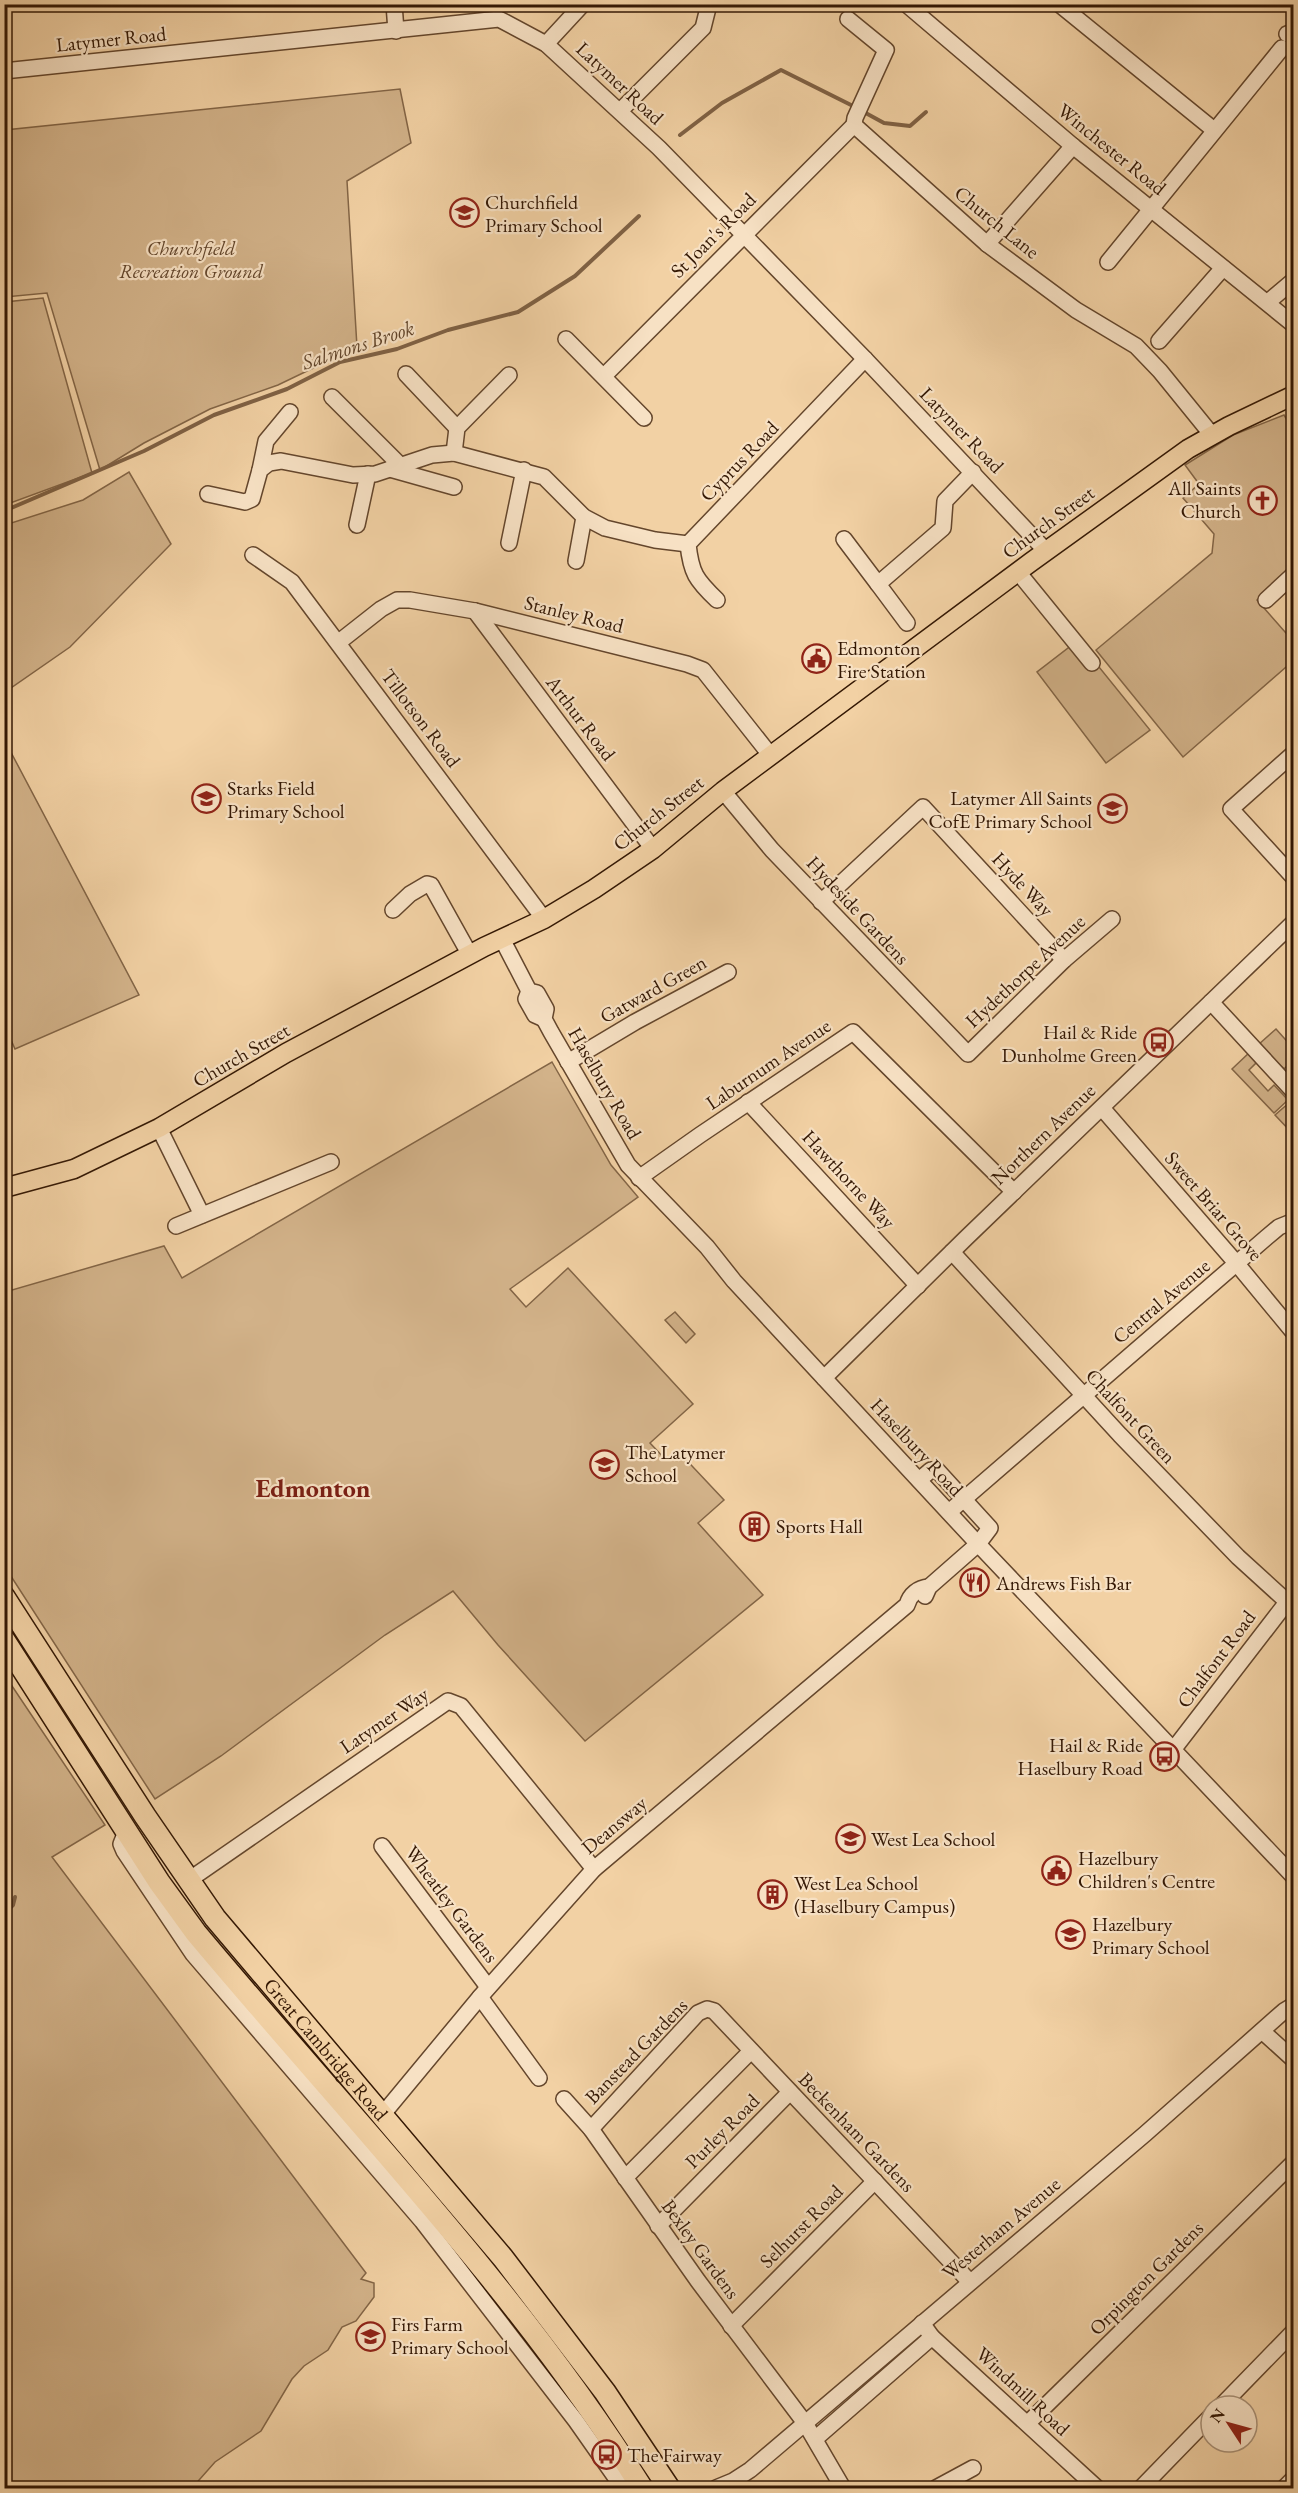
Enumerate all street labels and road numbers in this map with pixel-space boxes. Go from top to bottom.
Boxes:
street label: Latymer Road [55,20,168,58]
street label: Latymer Road [571,36,670,131]
street label: Winchester Road [1052,97,1172,201]
street label: Church Lane [949,180,1045,264]
street label: St Joan's Road [665,186,762,283]
street label: Latymer Road [914,381,1010,479]
street label: Cyprus Road [694,414,785,507]
street label: Church Street [997,479,1100,564]
street label: Stanley Road [522,589,627,639]
street label: Tillotson Road [375,664,467,773]
street label: Arthur Road [540,669,622,767]
street label: Church Street [607,769,709,857]
street label: Hyde Way [986,846,1060,922]
street label: Hydeside Gardens [801,850,915,970]
street label: Hydethorpe Avenue [959,908,1091,1033]
street label: Gatward Green [595,949,711,1029]
street label: Laburnum Avenue [701,1013,836,1115]
street label: Church Street [188,1016,295,1093]
street label: Haselbury Road [562,1022,648,1145]
street label: Northern Avenue [985,1077,1101,1190]
street label: Hawthorne Way [797,1124,902,1234]
street label: Sweet Briar Grove [1159,1146,1269,1266]
street label: Central Avenue [1107,1252,1215,1349]
street label: Chalfont Green [1080,1363,1182,1469]
street label: Haselbury Road [865,1392,970,1502]
street label: Chalfont Road [1171,1604,1262,1713]
street label: Latymer Way [335,1681,434,1759]
street label: Deansway [576,1790,652,1860]
street label: Wheatley Gardens [399,1840,505,1968]
street label: Great Cambridge Road [258,1972,395,2127]
street label: Banstead Gardens [579,1993,693,2109]
street label: Beckenham Gardens [793,2066,921,2198]
street label: Purley Road [679,2087,766,2174]
street label: Westerham Avenue [936,2171,1066,2285]
street label: Selhurst Road [754,2178,849,2273]
street label: Bexley Gardens [656,2194,746,2304]
street label: Orpington Gardens [1083,2215,1209,2341]
street label: Windmill Road [970,2341,1076,2442]

